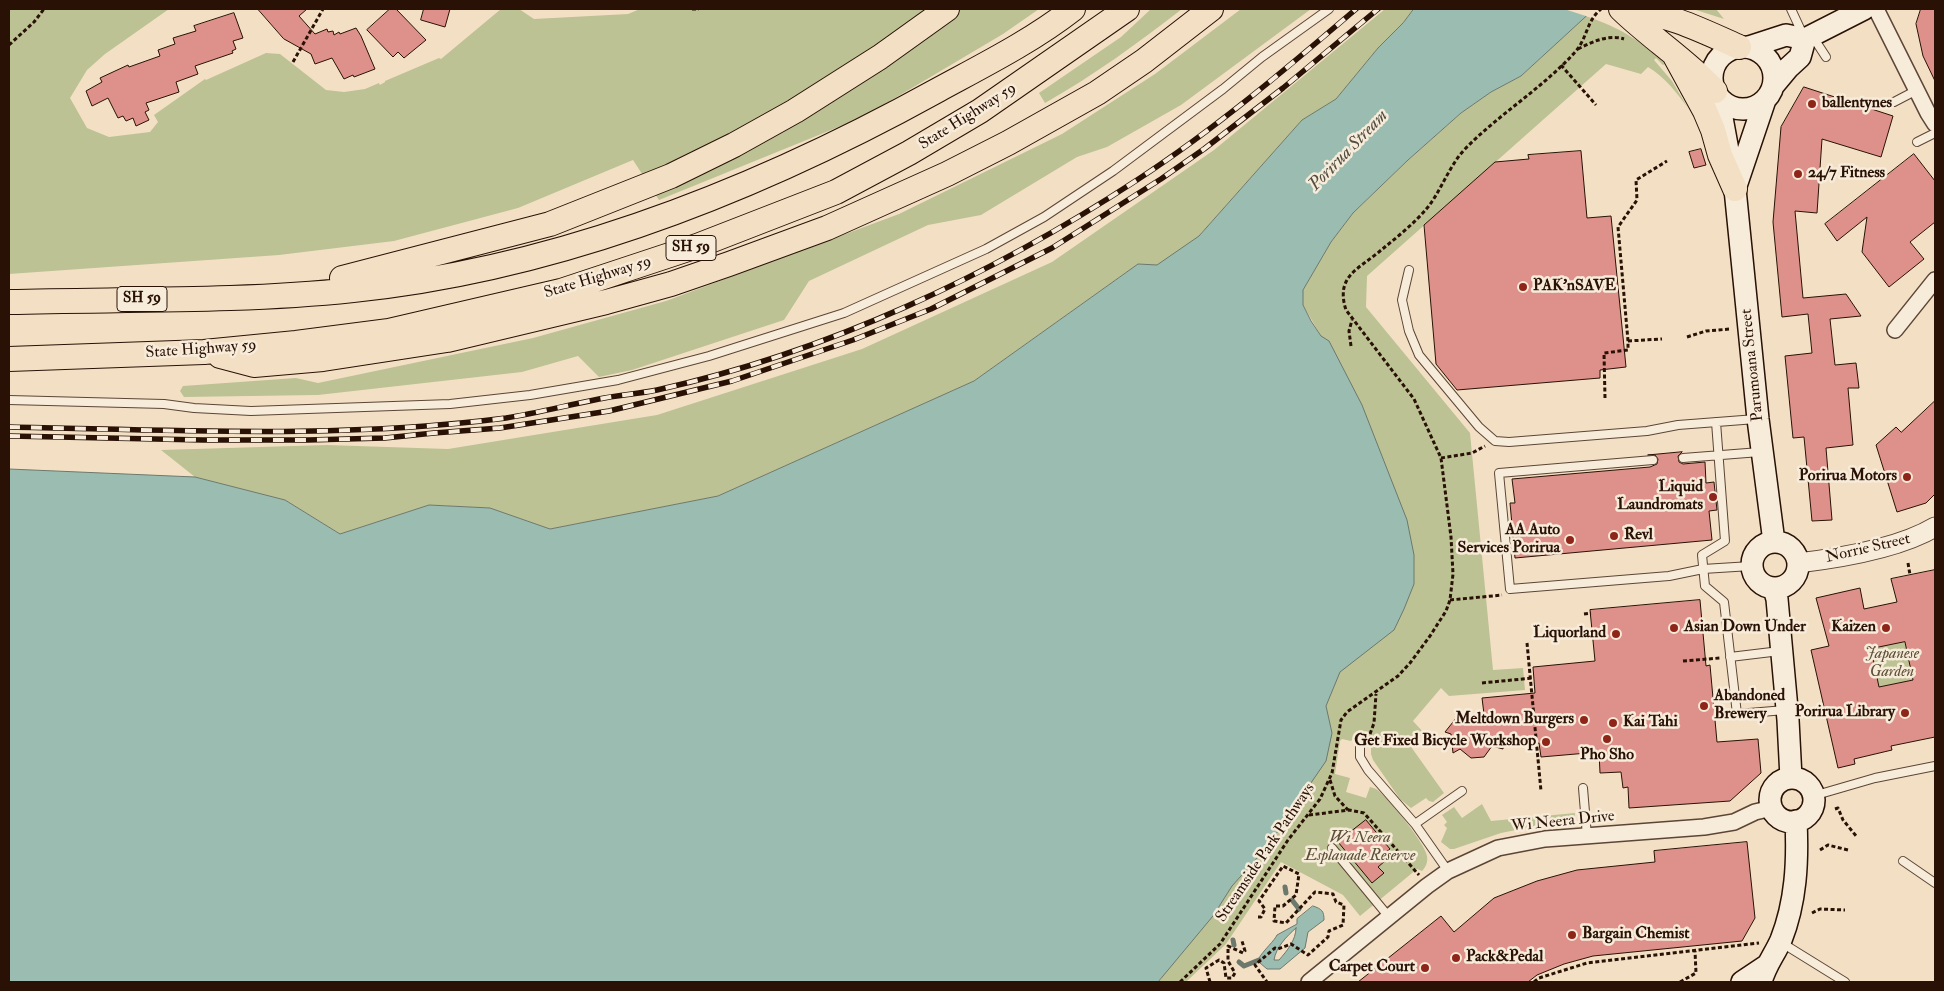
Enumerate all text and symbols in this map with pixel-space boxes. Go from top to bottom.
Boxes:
street label: State Highway 59 [916,79,1020,155]
place label: ballentynes [1822,94,1892,114]
marker: ballentynes [1806,98,1818,110]
water label: Porirua Stream [1305,106,1393,196]
place label: 24/7 Fitness [1808,164,1885,184]
marker: 24/7 Fitness [1792,168,1804,180]
road number: SH 59 [666,236,716,260]
street label: State Highway 59 [542,253,654,303]
place label: PAK'nSAVE [1533,277,1616,297]
marker: PAK'nSAVE [1517,281,1529,293]
road number: SH 59 [117,286,167,312]
street label: Parumoana Street [1738,308,1768,422]
street label: State Highway 59 [145,337,257,363]
place label: Porirua Motors [1799,467,1897,487]
marker: Porirua Motors [1901,471,1913,483]
place label: Liquid Laundromats [1617,478,1703,516]
marker: Liquid Laundromats [1707,491,1719,503]
place label: AA Auto Services Porirua [1458,521,1560,559]
place label: Revl [1624,526,1653,546]
marker: Revl [1608,530,1620,542]
street label: Norrie Street [1824,530,1912,568]
marker: AA Auto Services Porirua [1564,534,1576,546]
place label: Asian Down Under [1684,618,1806,638]
place label: Kaizen [1831,618,1876,638]
marker: Asian Down Under [1668,622,1680,634]
marker: Kaizen [1880,622,1892,634]
place label: Liquorland [1533,624,1606,644]
marker: Liquorland [1610,628,1622,640]
park label: Japanese Garden [1865,645,1919,683]
place label: Abandoned Brewery [1714,687,1785,725]
marker: Abandoned Brewery [1698,700,1710,712]
place label: Porirua Library [1795,703,1895,723]
marker: Porirua Library [1899,707,1911,719]
place label: Meltdown Burgers [1455,710,1574,730]
place label: Kai Tahi [1623,713,1678,733]
marker: Meltdown Burgers [1578,714,1590,726]
marker: Kai Tahi [1607,717,1619,729]
place label: Get Fixed Bicycle Workshop [1354,732,1536,752]
marker: Pho Sho [1601,733,1613,745]
marker: Get Fixed Bicycle Workshop [1540,736,1552,748]
place label: Pho Sho [1580,746,1634,766]
street label: Streamside Park Pathways [1212,780,1320,926]
street label: Wi Neera Drive [1510,807,1616,837]
park label: Wi Neera Esplanade Reserve [1305,829,1415,867]
place label: Bargain Chemist [1582,925,1689,945]
marker: Bargain Chemist [1566,929,1578,941]
place label: Pack&Pedal [1466,948,1543,968]
marker: Pack&Pedal [1450,952,1462,964]
place label: Carpet Court [1329,958,1415,978]
marker: Carpet Court [1419,962,1431,974]

